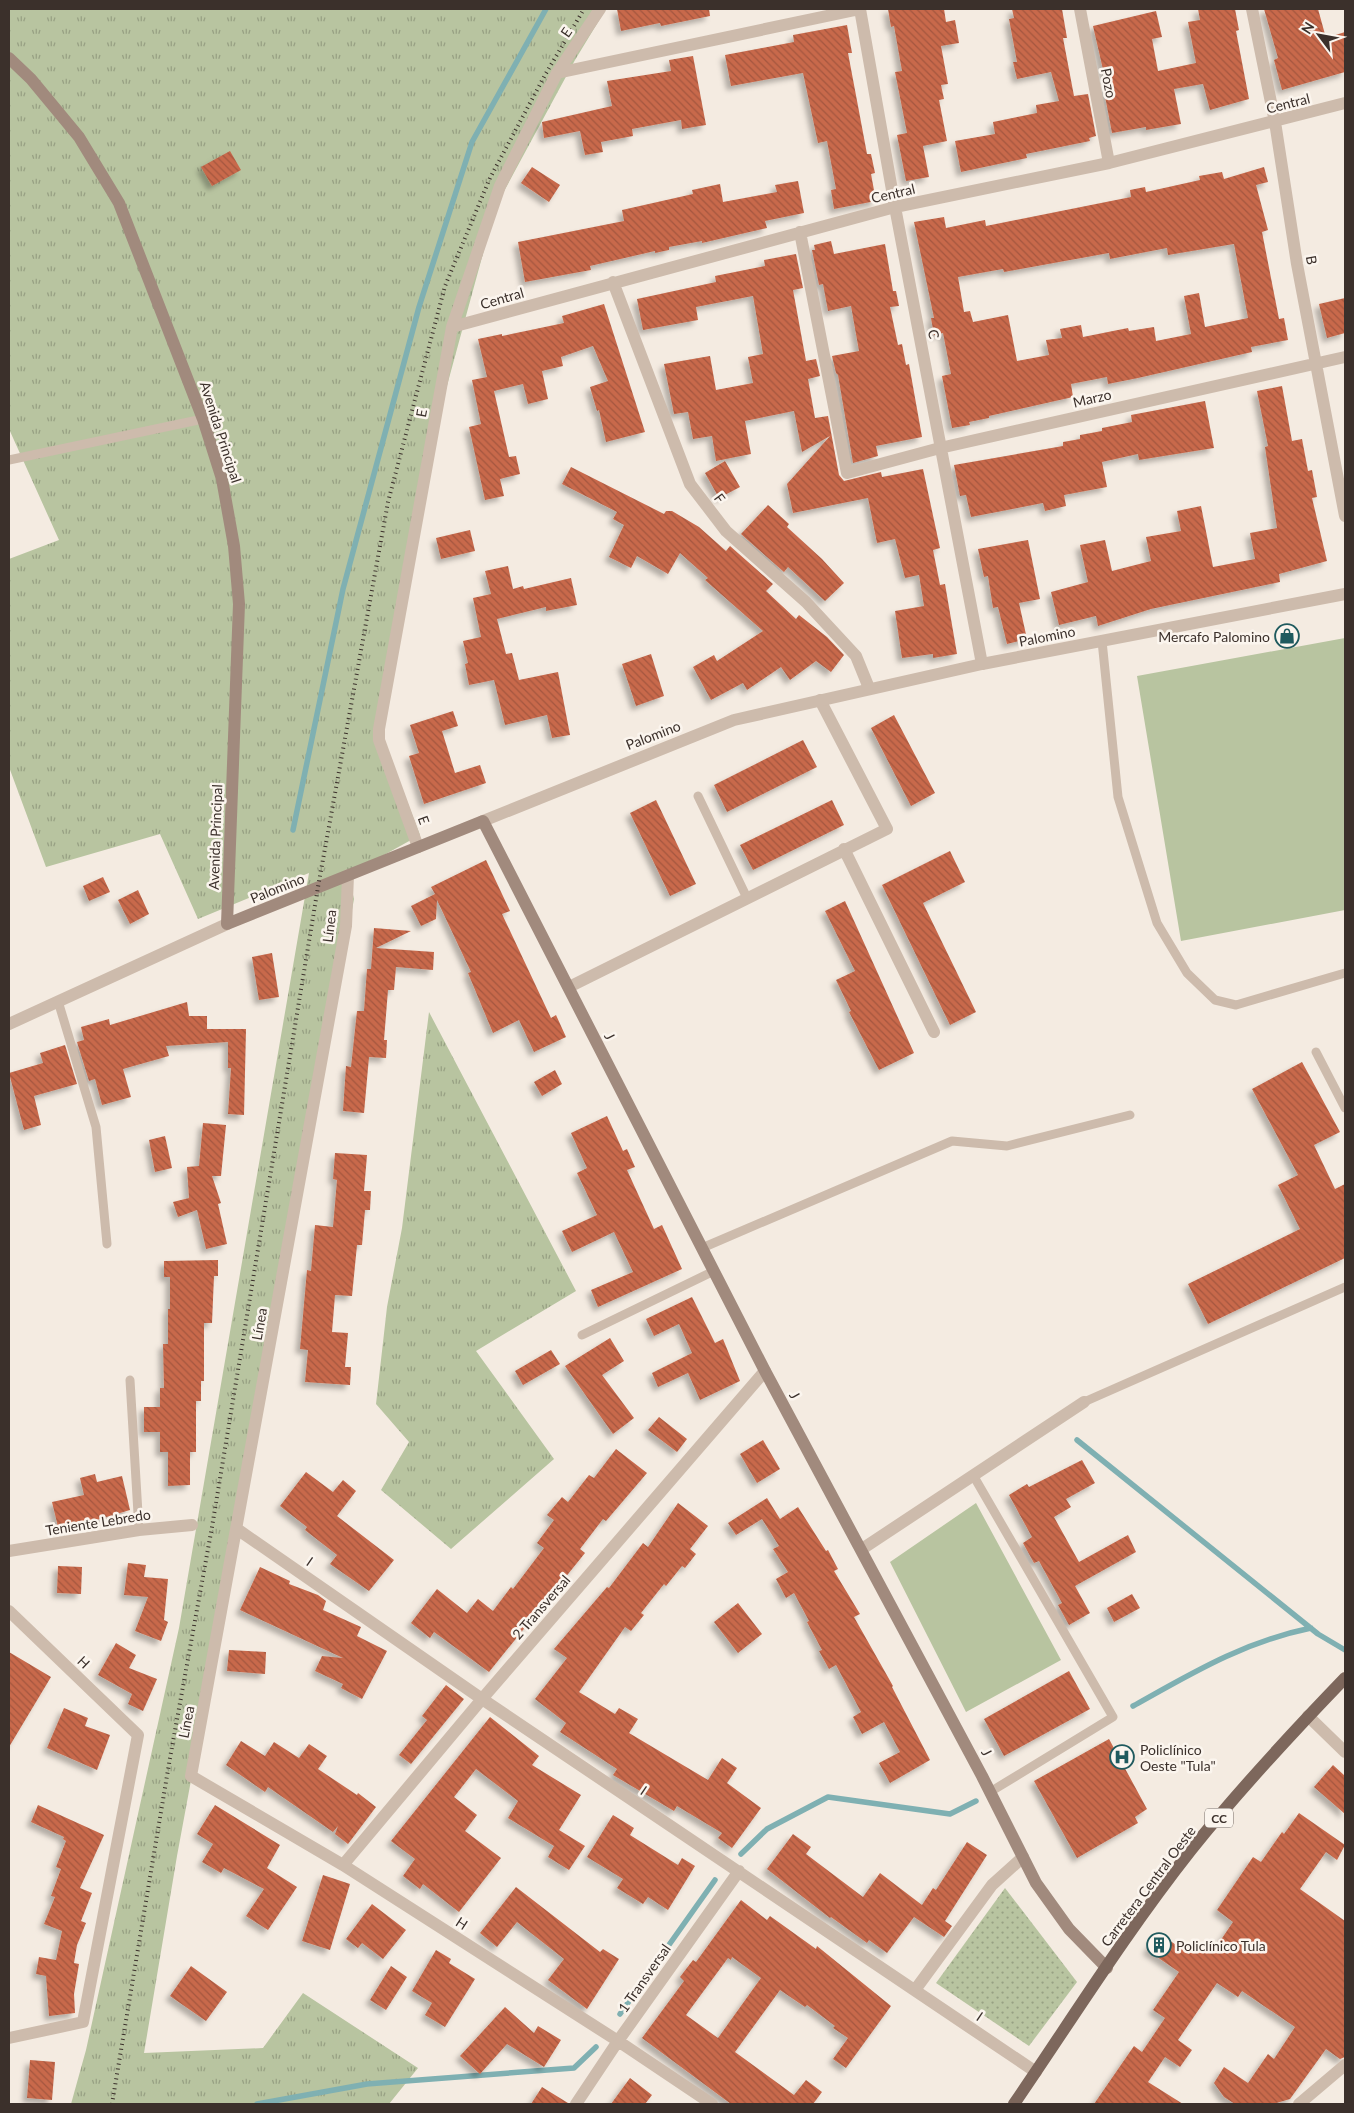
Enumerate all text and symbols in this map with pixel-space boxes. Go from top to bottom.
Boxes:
north arrow [1294,10,1344,60]
text: N [1297,19,1318,37]
street label: E [557,24,575,40]
street label: Pozo [1098,67,1120,99]
street label: Central [1264,89,1312,117]
street label: Central [869,180,917,206]
street label: B [1303,254,1321,266]
street label: Central [478,284,526,312]
street label: C [925,328,943,341]
street label: Avenida Principal [197,379,245,485]
street label: Marzo [1071,385,1113,411]
street label: E [412,408,430,418]
street label: F [711,490,729,506]
street label: Palomino [1017,622,1077,650]
shop icon: Mercafo Palomino [1274,623,1300,649]
place label: Mercafo Palomino [1158,628,1270,645]
street label: Palomino [623,717,683,753]
street label: Avenida Principal [205,784,225,890]
street label: E [415,813,433,827]
street label: Palomino [247,869,307,907]
street label: Línea [319,909,339,943]
street label: J [601,1030,619,1042]
street label: Línea [248,1306,270,1342]
street label: J [786,1388,804,1402]
street label: Teniente Lebredo [44,1505,152,1539]
street label: I [304,1553,316,1569]
street label: 2 Transversal [508,1571,574,1643]
street label: H [74,1652,94,1672]
street label: Línea [175,1704,197,1740]
place label: Policlínico Oeste "Tula" [1140,1741,1216,1774]
hospital icon: Policlínico Oeste "Tula" [1109,1744,1135,1770]
street label: J [978,1745,996,1759]
street label: I [638,1782,650,1798]
road number: CC [1205,1809,1233,1828]
street label: Carretera Central Oeste [1097,1822,1199,1950]
street label: H [453,1913,471,1933]
building icon: Policlínico Tula [1146,1932,1172,1958]
place label: Policlínico Tula [1176,1937,1266,1954]
street label: 1 Transversal [614,1941,674,2015]
street label: I [974,2008,986,2024]

